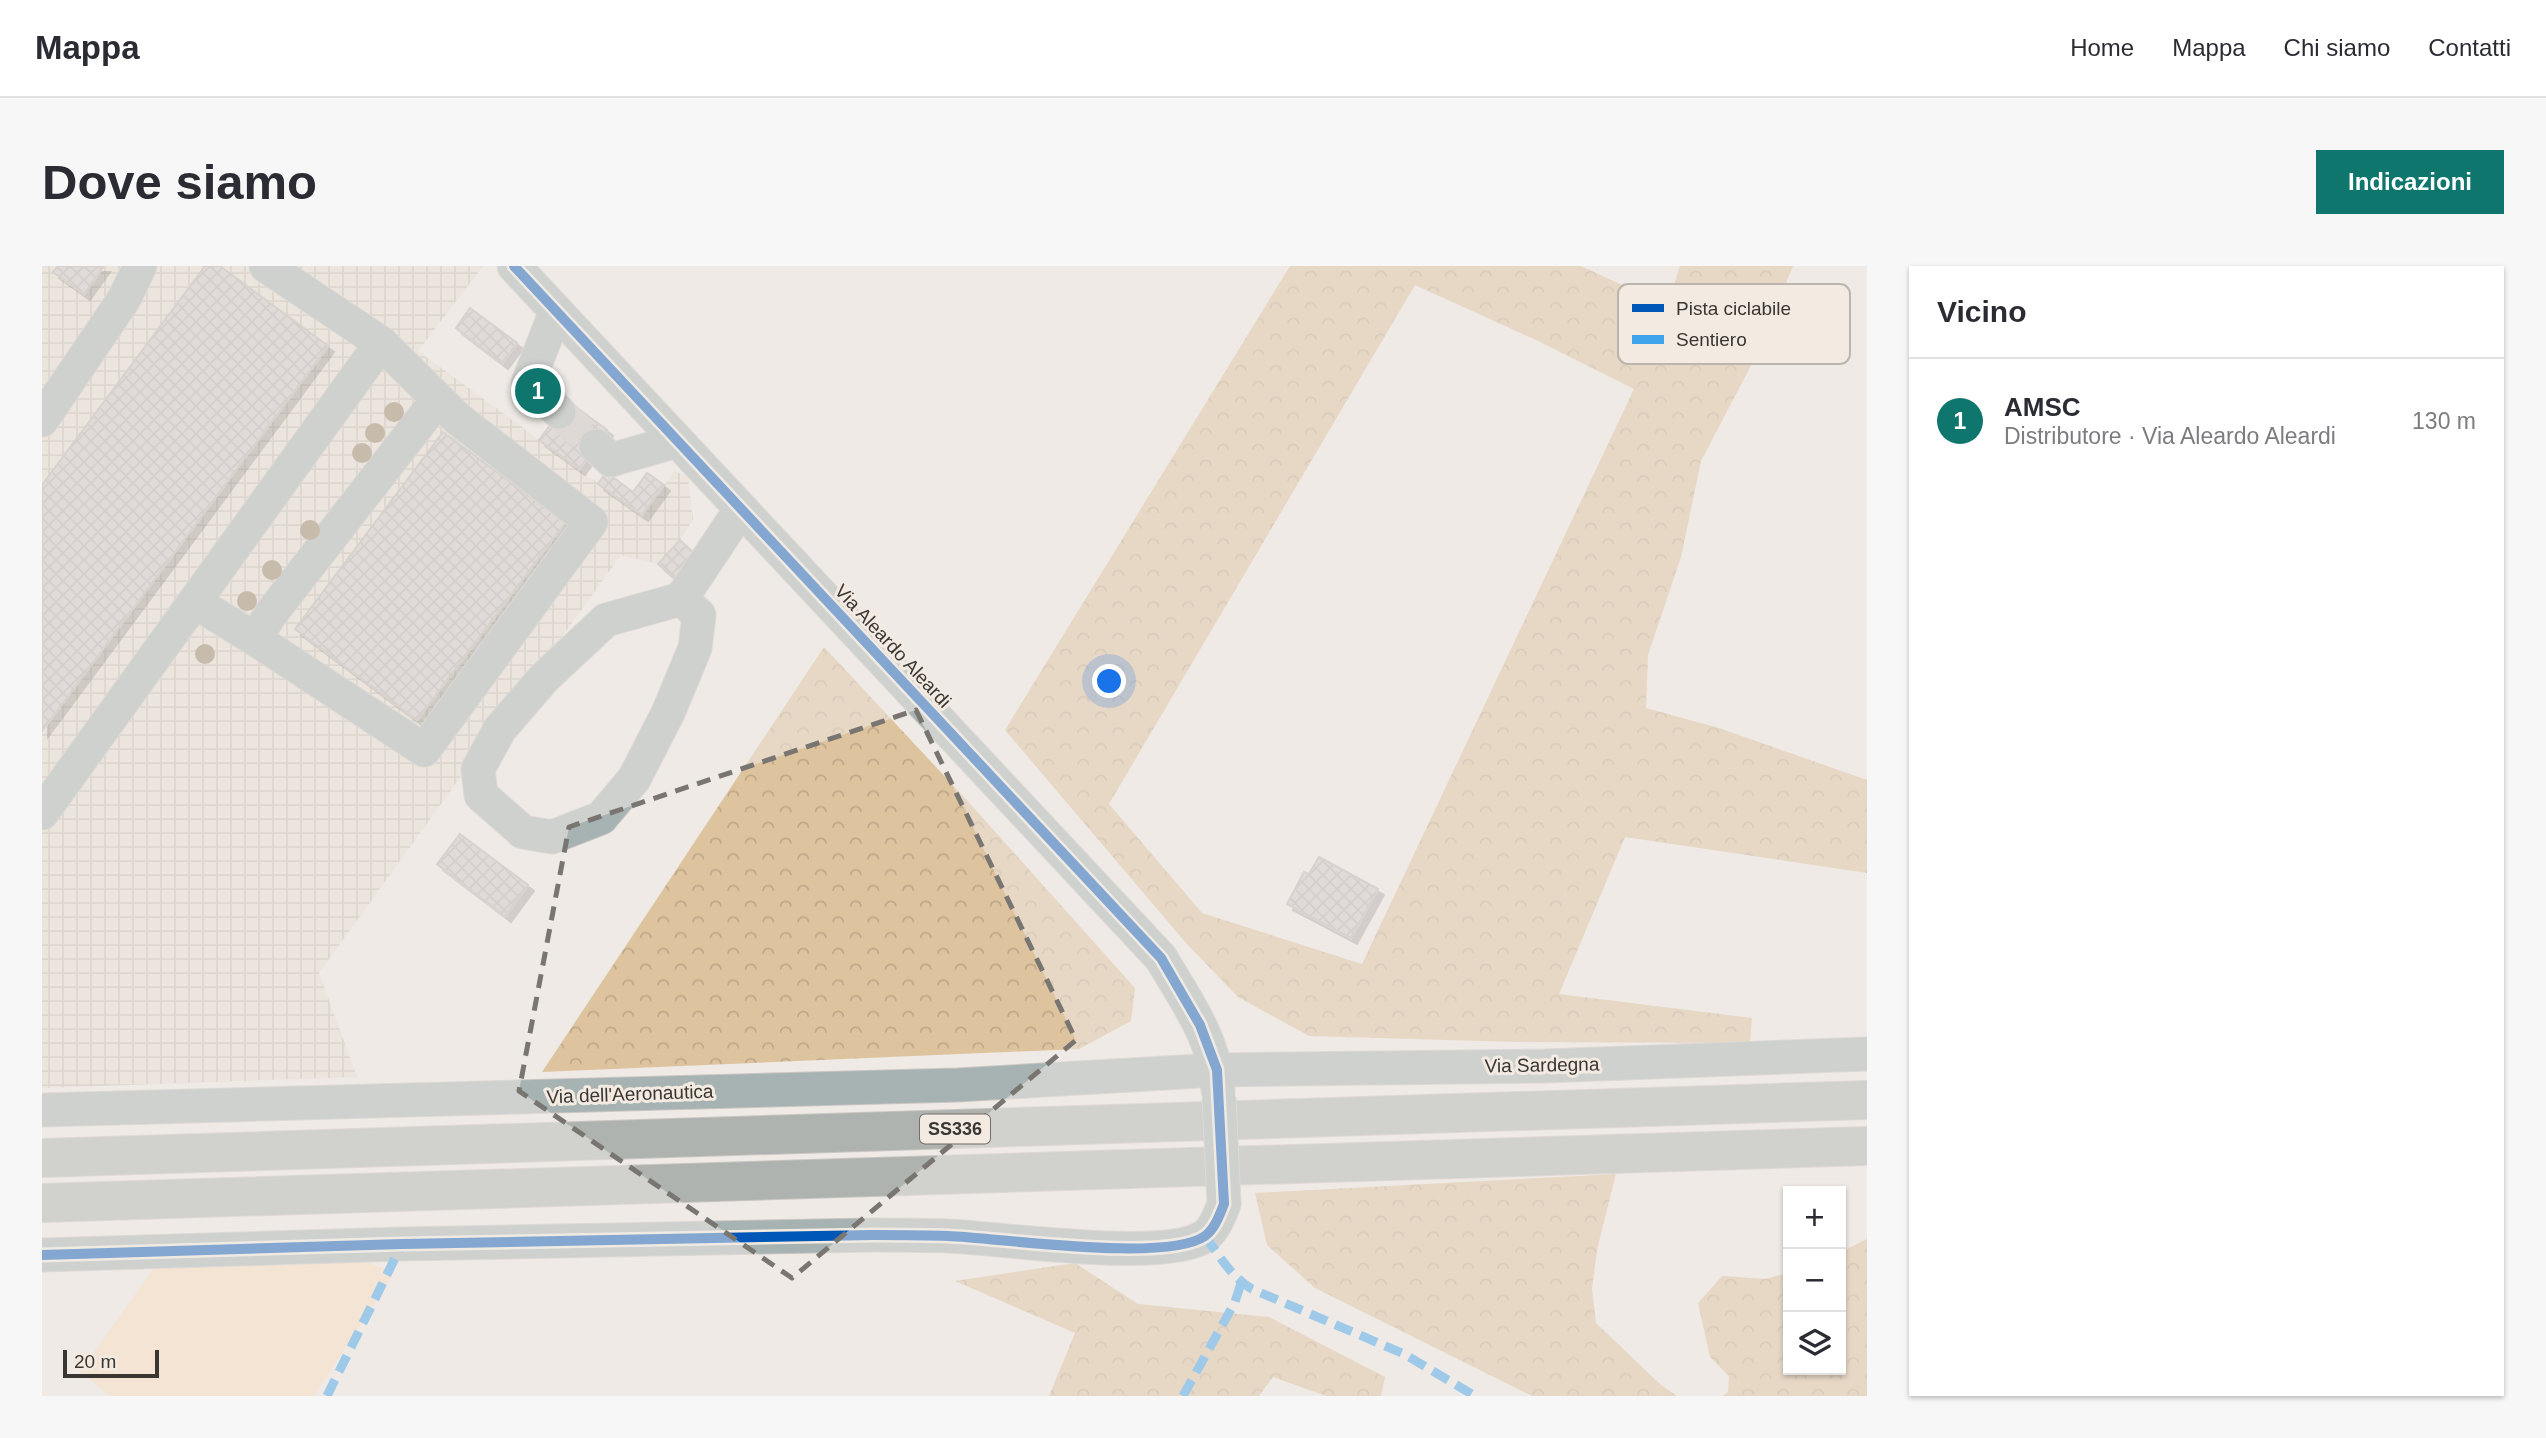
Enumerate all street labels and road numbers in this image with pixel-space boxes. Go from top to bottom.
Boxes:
street label: Via Aleardo Aleardi [831,580,955,712]
street label: Via Sardegna [1484,1053,1600,1077]
street label: Via dell'Aeronautica [546,1081,714,1107]
road number: SS336 [920,1114,990,1144]

